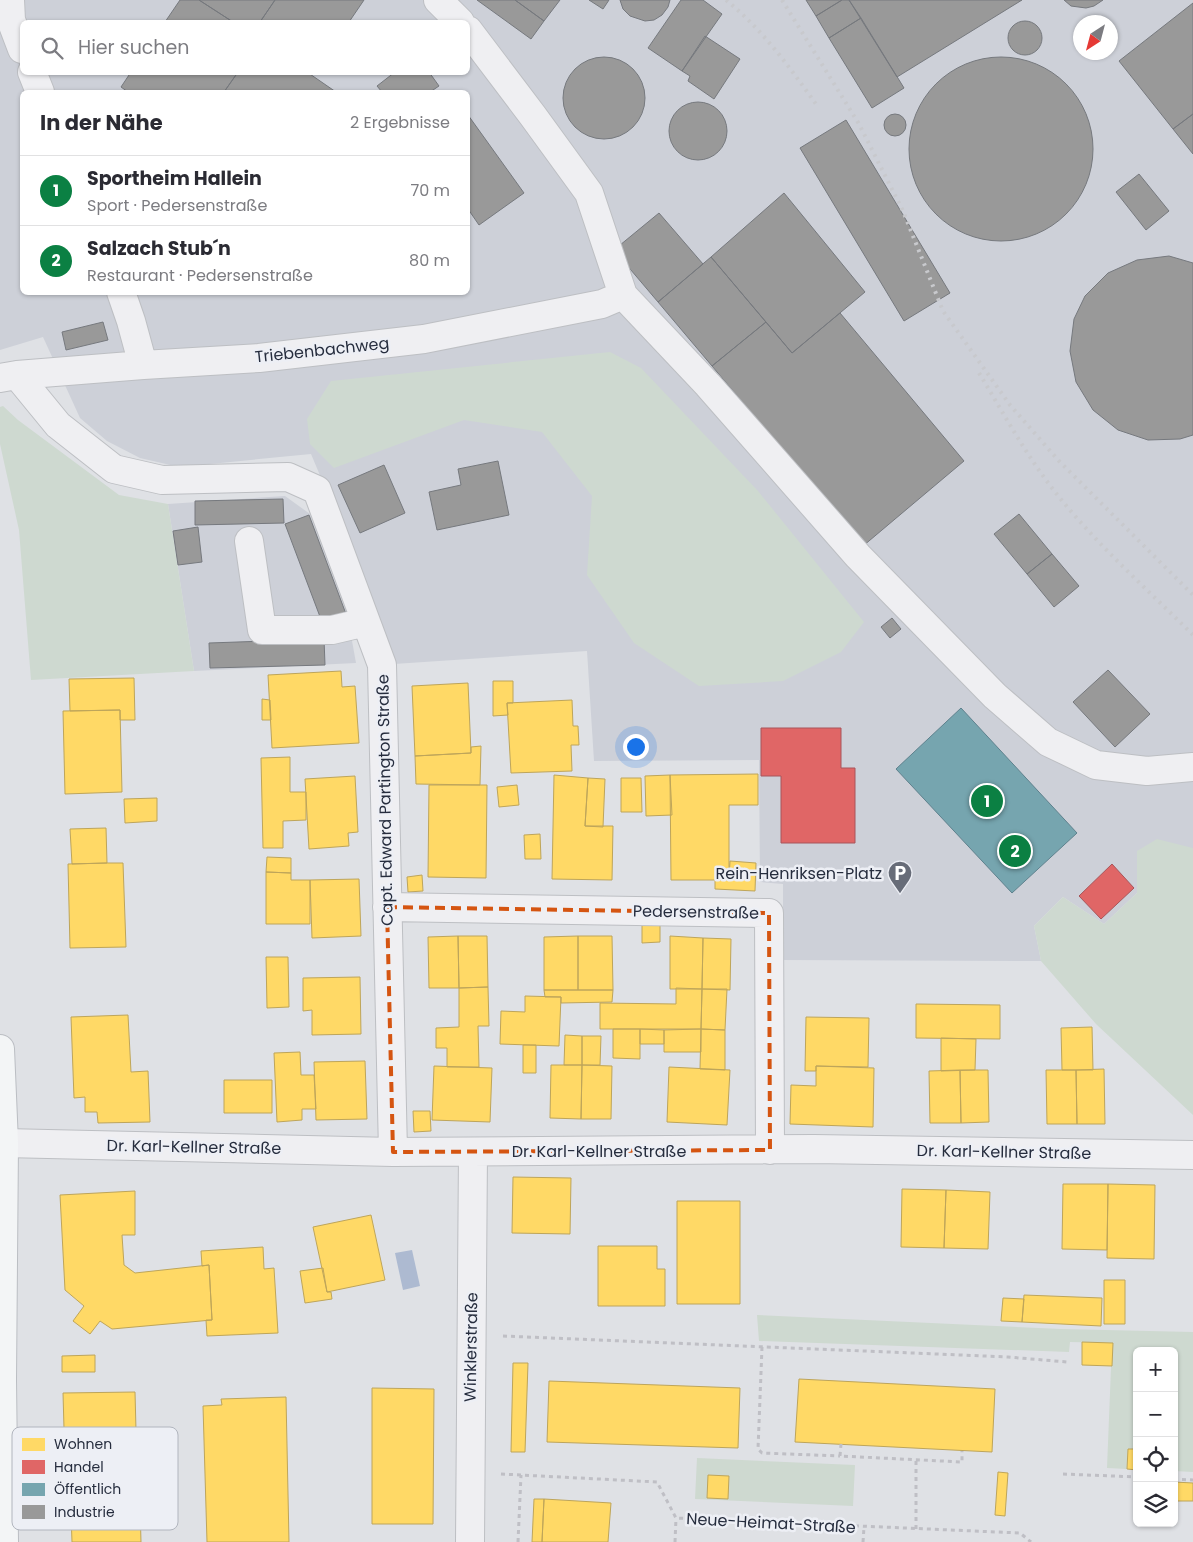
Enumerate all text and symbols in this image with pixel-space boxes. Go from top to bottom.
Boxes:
north arrow [1073,15,1118,60]
search box [20,20,470,75]
icon: search [38,34,66,62]
text: Hier suchen [78,34,189,61]
text: In der Nähe [40,108,163,137]
text: 2 Ergebnisse [350,111,450,134]
text: Sportheim Hallein [87,165,262,192]
text: 1 [53,179,59,202]
text: 70 m [410,179,450,202]
text: Sport · Pedersenstraße [87,194,267,217]
text: Salzach Stub´n [87,235,231,262]
text: 2 [51,249,61,272]
text: 80 m [409,249,450,272]
text: Restaurant · Pedersenstraße [87,264,313,287]
street label: Triebenbachweg [254,332,390,368]
street label: Capt. Edward Partington Straße [371,674,399,926]
your location [623,734,649,760]
pin: 1 [971,782,1003,820]
pin: 2 [999,832,1031,870]
parking icon: Rein-Henriksen-Platz [887,860,913,894]
place label: Rein-Henriksen-Platz [716,862,882,885]
street label: Pedersenstraße [633,899,759,925]
street label: Dr. Karl-Kellner Straße [107,1134,282,1160]
street label: Dr. Karl-Kellner Straße [917,1139,1092,1165]
street label: Dr. Karl-Kellner Straße [512,1140,686,1163]
street label: Winklerstraße [459,1292,483,1402]
map controls [1133,1347,1178,1527]
button: + [1133,1347,1178,1392]
button: − [1133,1392,1178,1437]
legend [12,1427,178,1530]
text: Wohnen [54,1434,112,1454]
button: locate [1133,1437,1178,1482]
text: Handel [54,1457,104,1477]
text: Öffentlich [54,1479,121,1499]
button: layers [1133,1482,1178,1527]
text: Industrie [54,1502,115,1522]
street label: Neue-Heimat-Straße [686,1507,856,1539]

